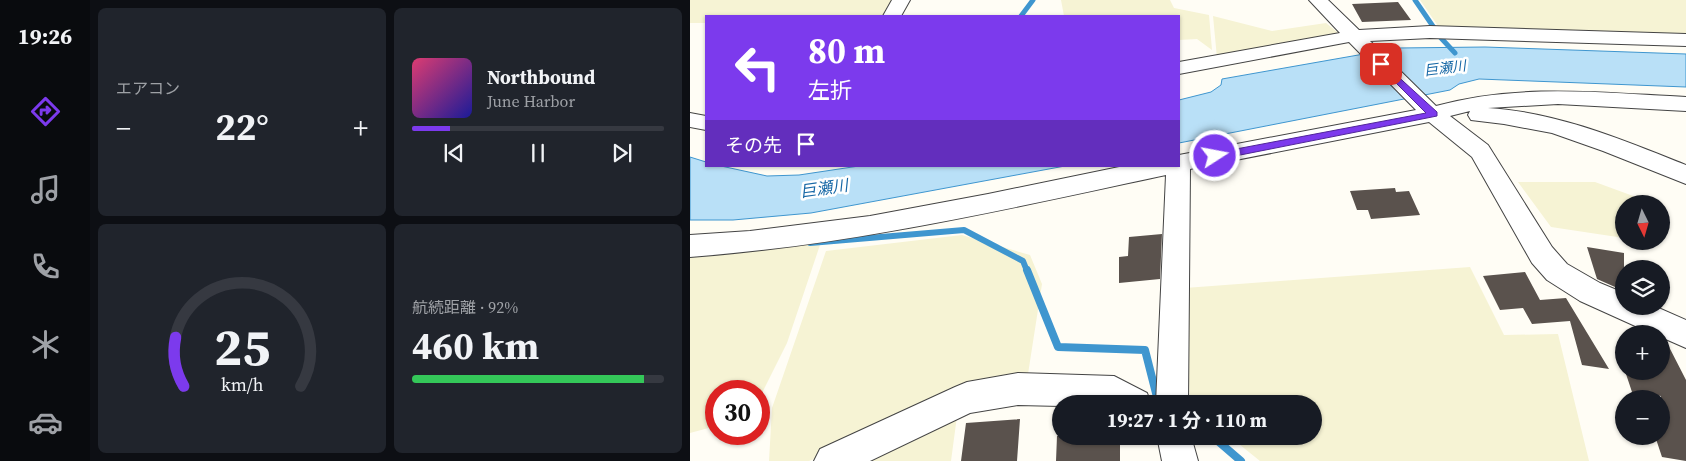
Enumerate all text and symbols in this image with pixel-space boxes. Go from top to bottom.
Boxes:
text: 19:26 [18,21,72,51]
text: 80 m [808,27,885,75]
icon: left [725,35,790,100]
pin [1360,43,1402,85]
icon: arrive [1367,50,1395,78]
water label: 巨瀬川 [1423,55,1469,80]
text: Northbound [487,64,595,90]
text: 左折 [808,75,852,105]
text: エアコン [116,77,180,99]
text: June Harbor [487,90,575,112]
icon: directions [28,94,63,129]
text: 22° [215,101,269,153]
text: − [116,109,131,147]
text: + [353,109,368,147]
position arrow [1188,129,1240,181]
icon: arrive [792,130,820,158]
text: その先 [725,132,782,158]
icon: previous [440,139,468,167]
icon: pause [524,139,552,167]
icon: next [608,139,636,167]
icon: music [28,172,63,207]
water label: 巨瀬川 [799,173,851,202]
north arrow [1615,195,1670,250]
map controls [1615,195,1670,445]
icon: phone [28,249,63,284]
button: layers [1615,260,1670,315]
text: 航続距離 · 92% [412,296,518,318]
text: 25 [214,311,270,382]
text: 460 km [412,320,539,372]
button: + [1615,325,1670,380]
icon: climate [28,327,63,362]
text: km/h [221,372,264,397]
speed limit sign: 30 [705,380,770,445]
button: − [1615,390,1670,445]
icon: car [28,405,63,440]
text: 19:27 · 1 分 · 110 m [1107,407,1267,433]

